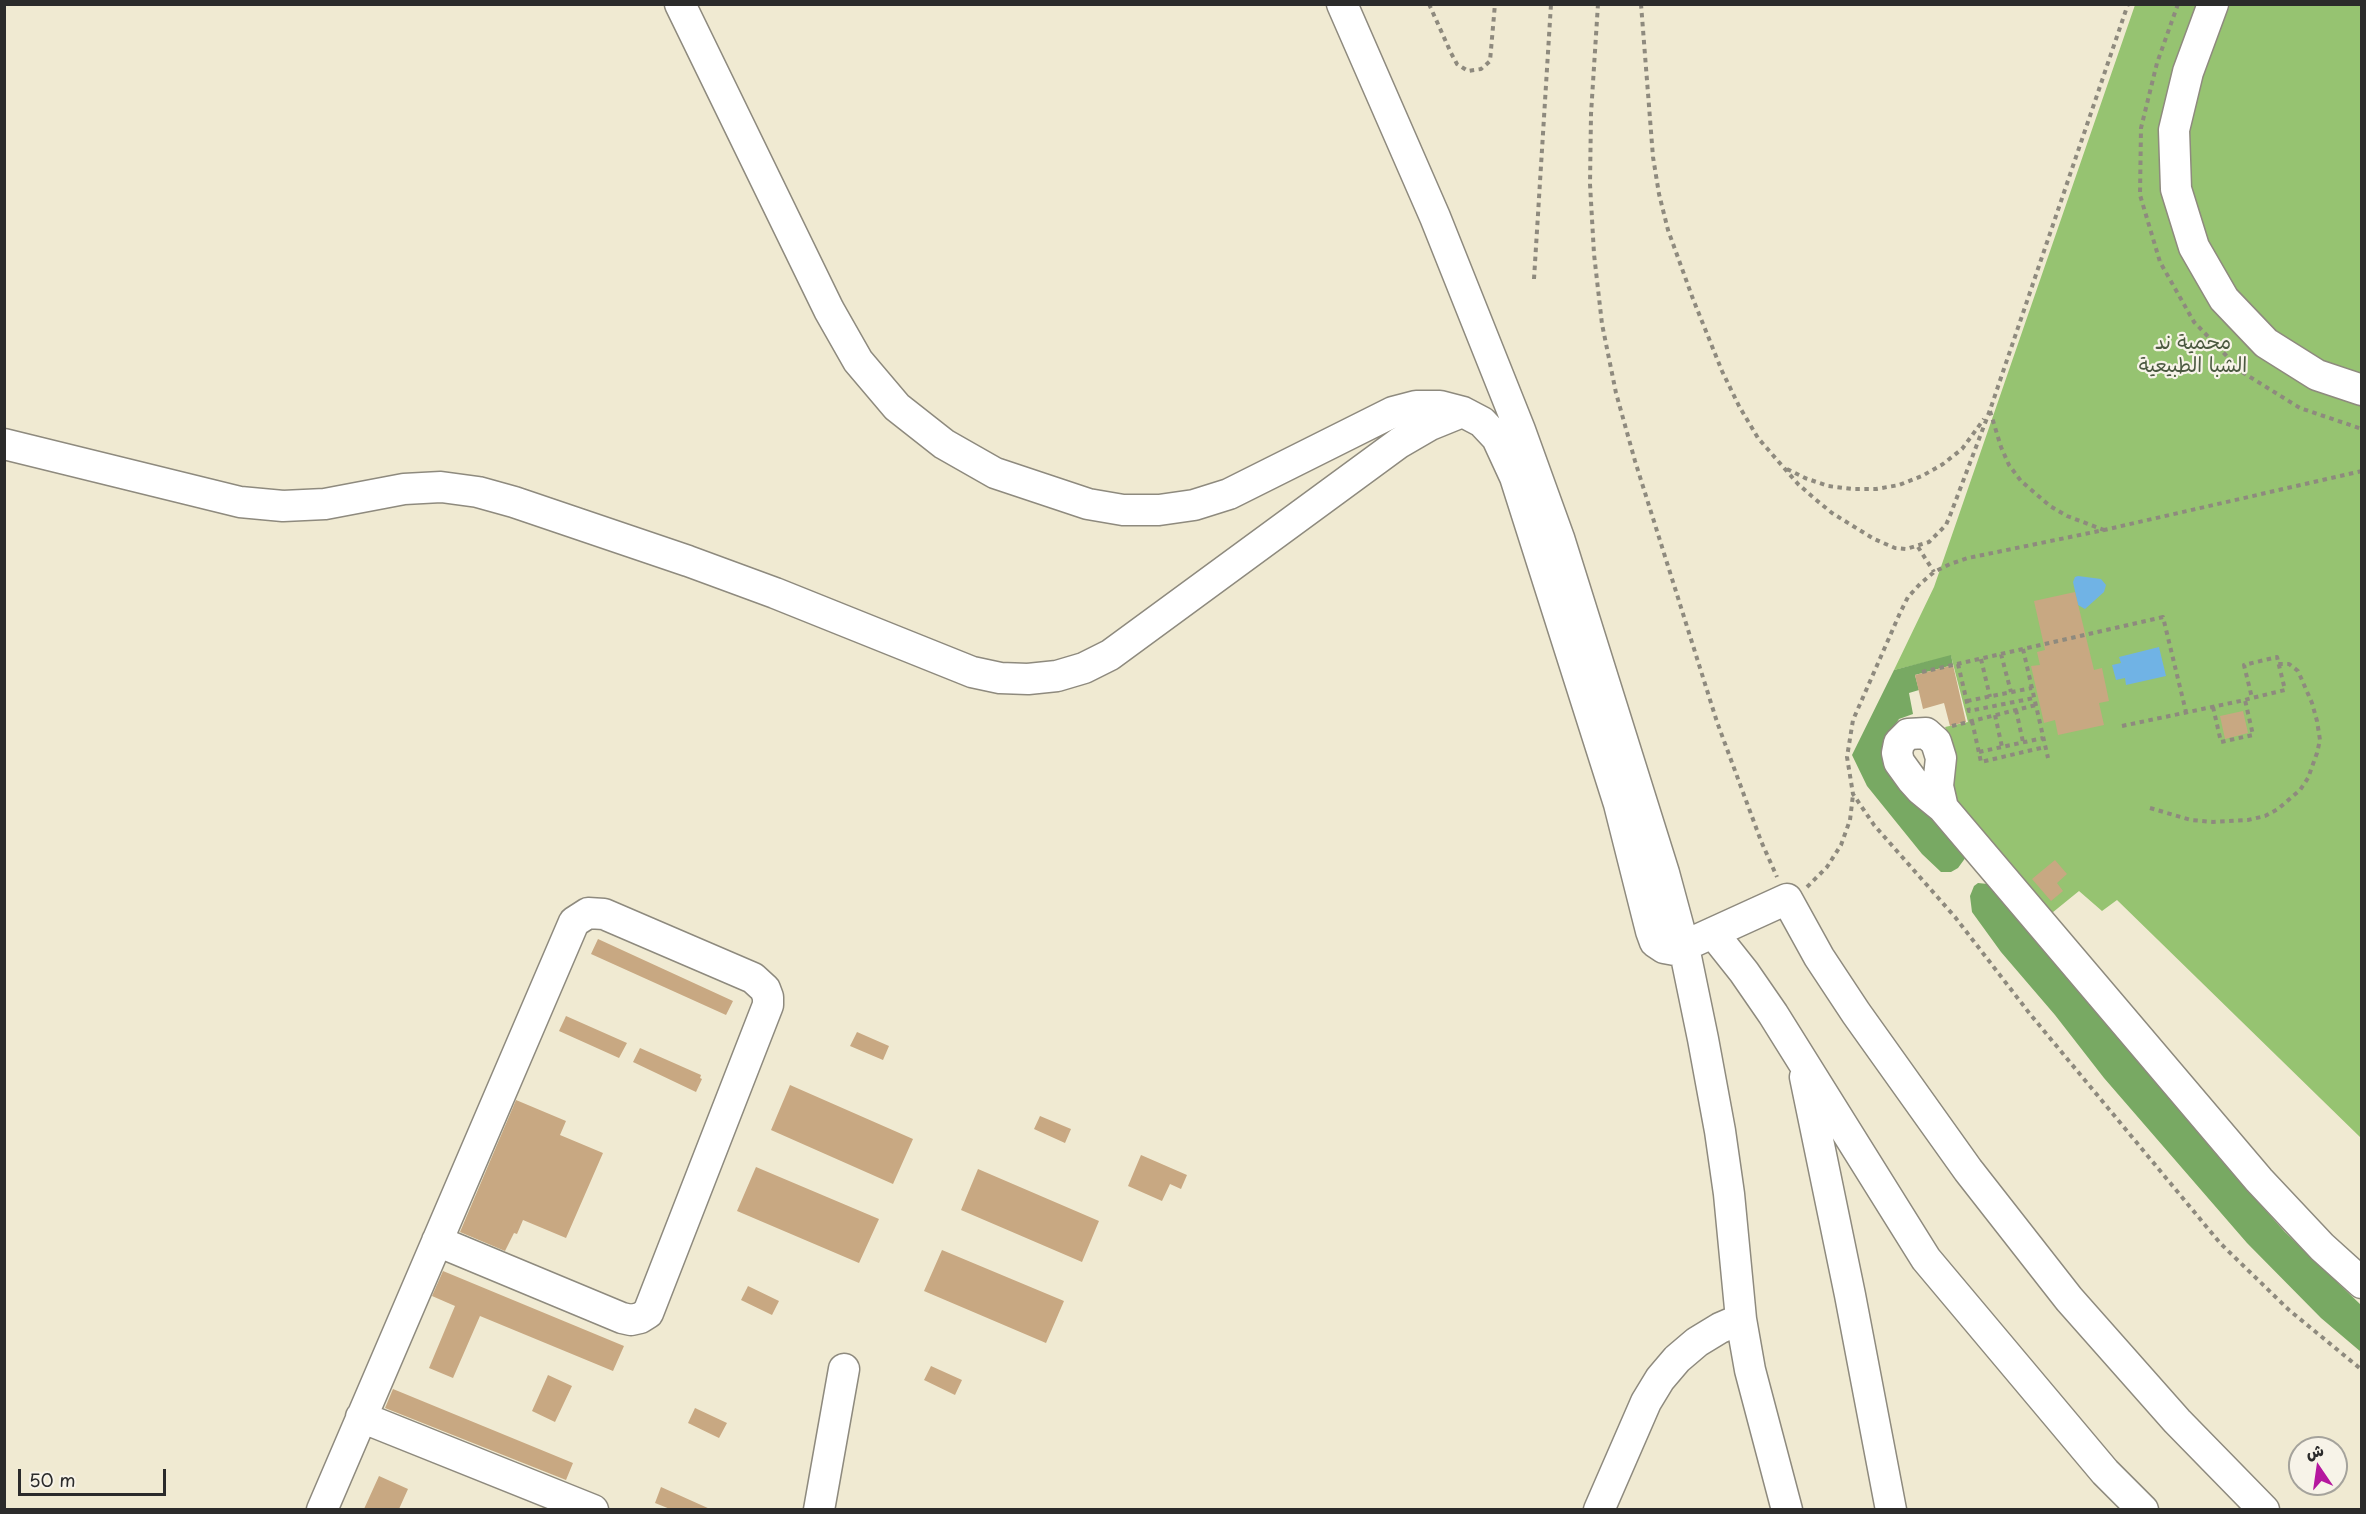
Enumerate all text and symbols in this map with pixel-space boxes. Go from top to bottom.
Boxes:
park label: محمية ند الشبا الطبيعية [2139,331,2247,378]
north arrow [2288,1436,2348,1496]
text: ش [2303,1437,2326,1464]
scale bar [21,1457,170,1495]
text: 50 m [29,1466,76,1493]

